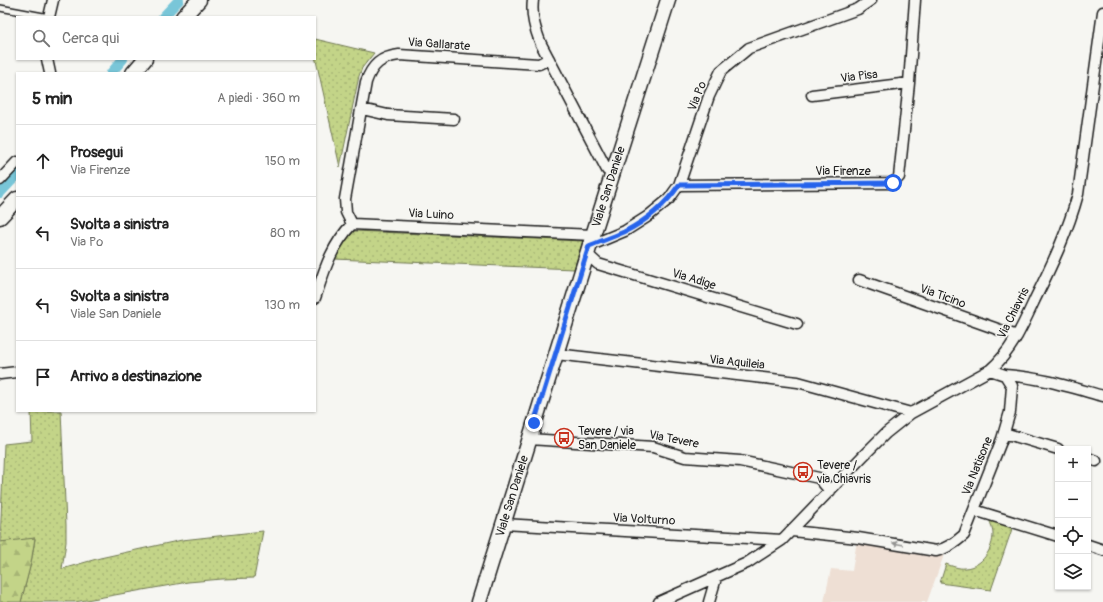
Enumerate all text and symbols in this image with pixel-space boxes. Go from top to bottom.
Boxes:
search box [16,16,316,60]
icon: search [30,27,52,49]
text: Cerca qui [62,29,119,48]
street label: Via Gallarate [407,35,471,54]
street label: Via Pisa [840,67,879,86]
street label: Via Po [685,79,710,113]
text: 5 min [32,88,72,109]
text: A piedi · 360 m [217,90,300,106]
text: Prosegui [70,143,123,162]
street label: Viale San Daniele [589,144,629,229]
icon: ahead [32,150,54,172]
text: 150 m [265,153,300,169]
text: Via Firenze [70,162,130,178]
street label: Via Firenze [815,164,871,179]
route start [884,174,902,192]
street label: Via Luino [408,206,455,223]
text: Svolta a sinistra [70,215,169,234]
icon: left [32,222,54,244]
text: 80 m [270,225,300,241]
text: Via Po [70,234,103,250]
street label: Via Adige [670,266,718,293]
street label: Via Ticino [918,281,968,312]
street label: Via Chiavris [994,285,1033,341]
text: Svolta a sinistra [70,287,169,306]
icon: left [32,294,54,316]
text: 130 m [264,297,300,313]
text: Viale San Daniele [70,306,161,322]
street label: Via Aquileia [709,352,766,373]
icon: arrive [32,366,54,388]
text: Arrivo a destinazione [70,367,202,386]
route end [525,414,543,432]
place label: Tevere / via San Daniele [578,424,636,453]
bus stop icon: Tevere / via San Daniele [553,427,575,449]
street label: Via Tevere [648,427,700,452]
street label: Via Natisone [959,434,996,498]
map controls [1055,446,1091,590]
button: + [1055,446,1091,482]
street label: Viale San Daniele [493,454,532,539]
place label: Tevere / via Chiavris [816,458,871,487]
bus stop icon: Tevere / via Chiavris [792,461,814,483]
button: − [1055,482,1091,518]
street label: Via Volturno [612,510,676,529]
button: locate [1055,518,1091,554]
one-way arrow [892,541,904,547]
button: layers [1055,554,1091,590]

